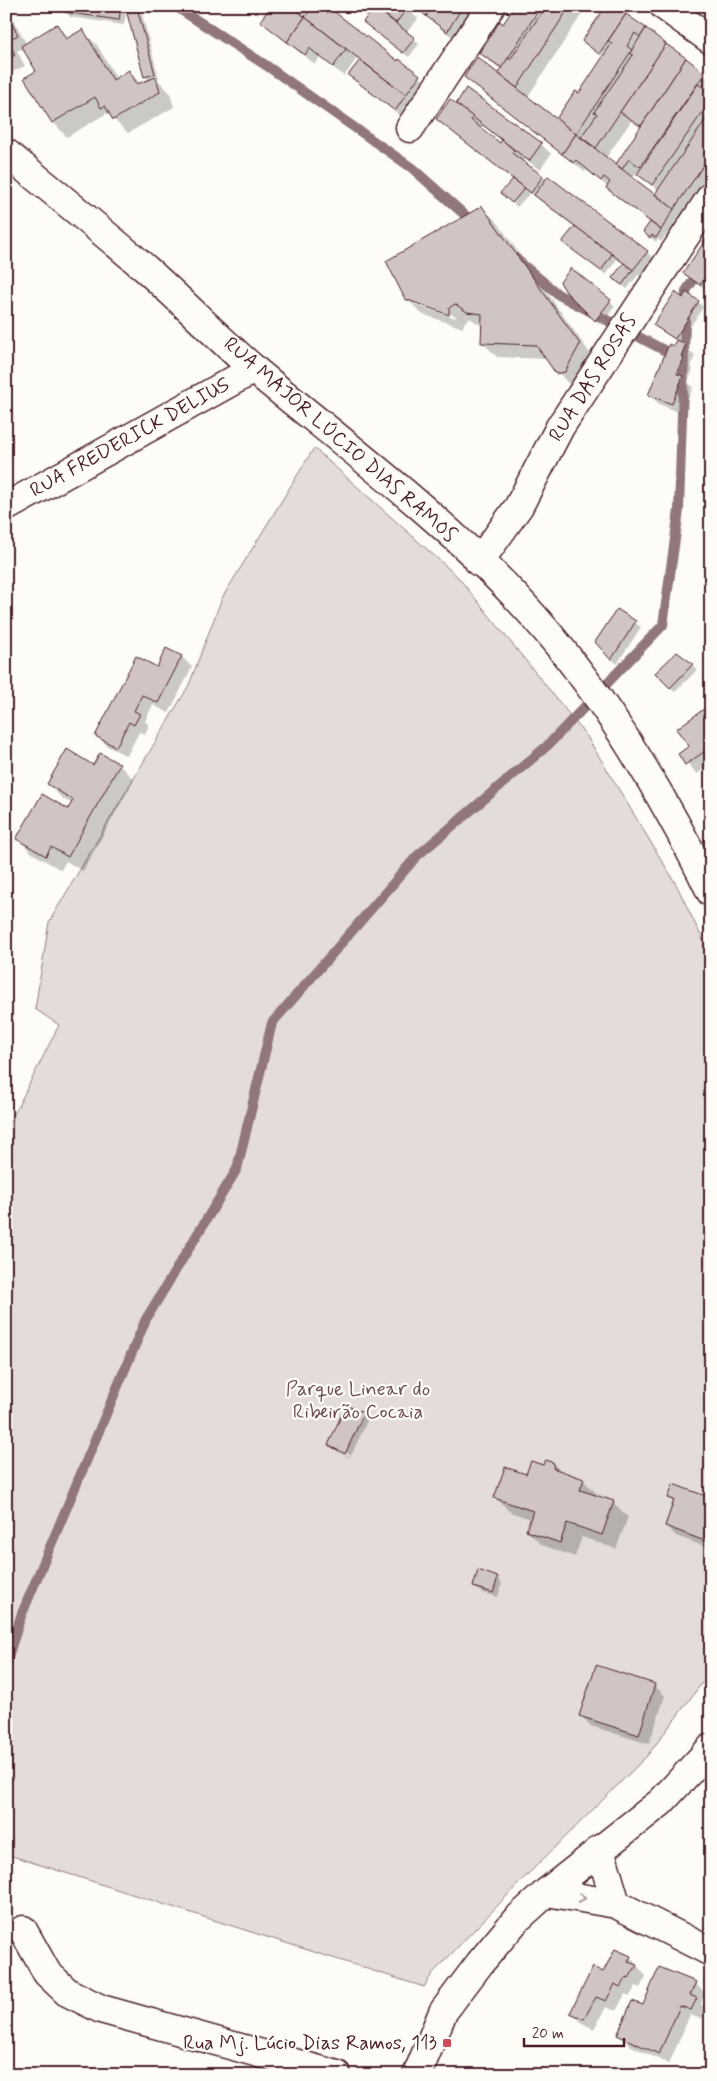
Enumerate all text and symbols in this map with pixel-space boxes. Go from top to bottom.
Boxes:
street label: RUA DAS ROSAS [543,309,643,447]
street label: RUA MAJOR LÚCIO DIAS RAMOS [218,331,462,549]
street label: RUA FREDERICK DELIUS [25,372,235,504]
park label: Parque Linear do Ribeirão Cocaia [286,1376,430,1426]
one-way arrow [577,1892,586,1902]
scale bar [524,2016,624,2048]
text: 20 m [532,2024,564,2044]
place label: Rua Mj. Lúcio Dias Ramos, 113 [183,2030,437,2057]
marker: Rua Mj. Lúcio Dias Ramos, 113 [441,2037,453,2049]

